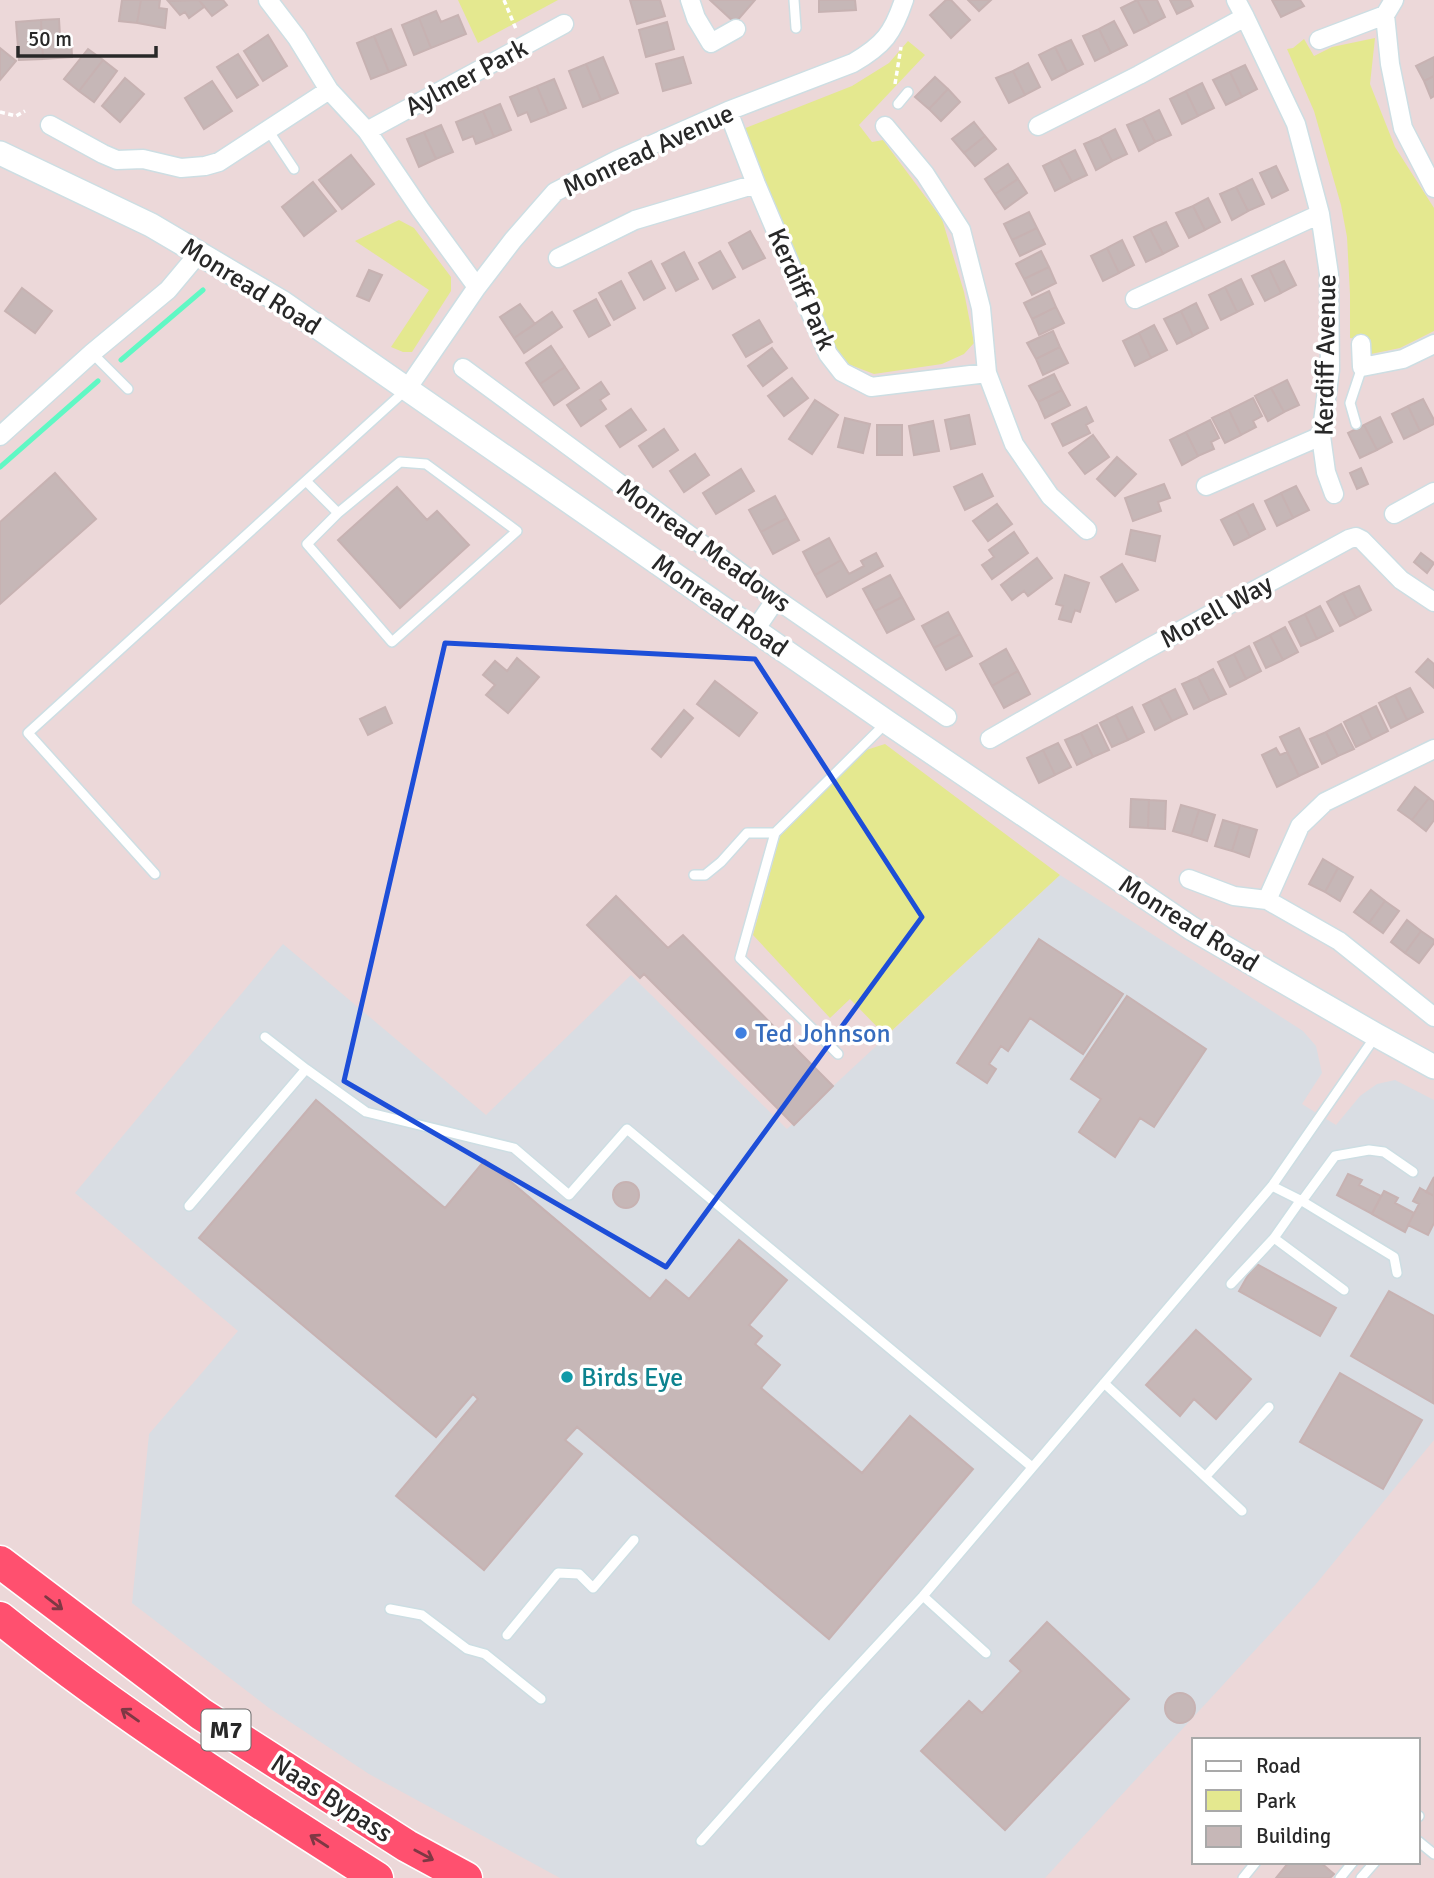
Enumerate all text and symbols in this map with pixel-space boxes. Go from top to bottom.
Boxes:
scale bar [18,14,156,58]
text: 50 m [28,26,72,52]
street label: Aylmer Park [400,32,533,124]
street label: Monread Avenue [558,97,739,204]
street label: Kerdiff Park [760,223,842,355]
street label: Monread Road [175,231,326,343]
street label: Kerdiff Avenue [1309,274,1343,436]
street label: Monread Meadows [610,472,797,620]
street label: Monread Road [645,547,794,665]
street label: Morell Way [1155,568,1278,656]
street label: Monread Road [1113,868,1264,980]
place label: Ted Johnson [755,1018,891,1050]
marker: Ted Johnson [733,1025,749,1041]
place label: Birds Eye [581,1362,683,1394]
marker: Birds Eye [559,1369,575,1385]
one-way arrow [45,1596,63,1611]
one-way arrow [121,1708,140,1722]
road number: M7 [202,1710,250,1750]
legend [1192,1738,1420,1864]
street label: Naas Bypass [265,1748,398,1850]
text: Road [1256,1753,1301,1779]
text: Park [1256,1788,1297,1814]
text: Building [1256,1823,1331,1849]
one-way arrow [310,1834,330,1848]
one-way arrow [414,1849,434,1863]

